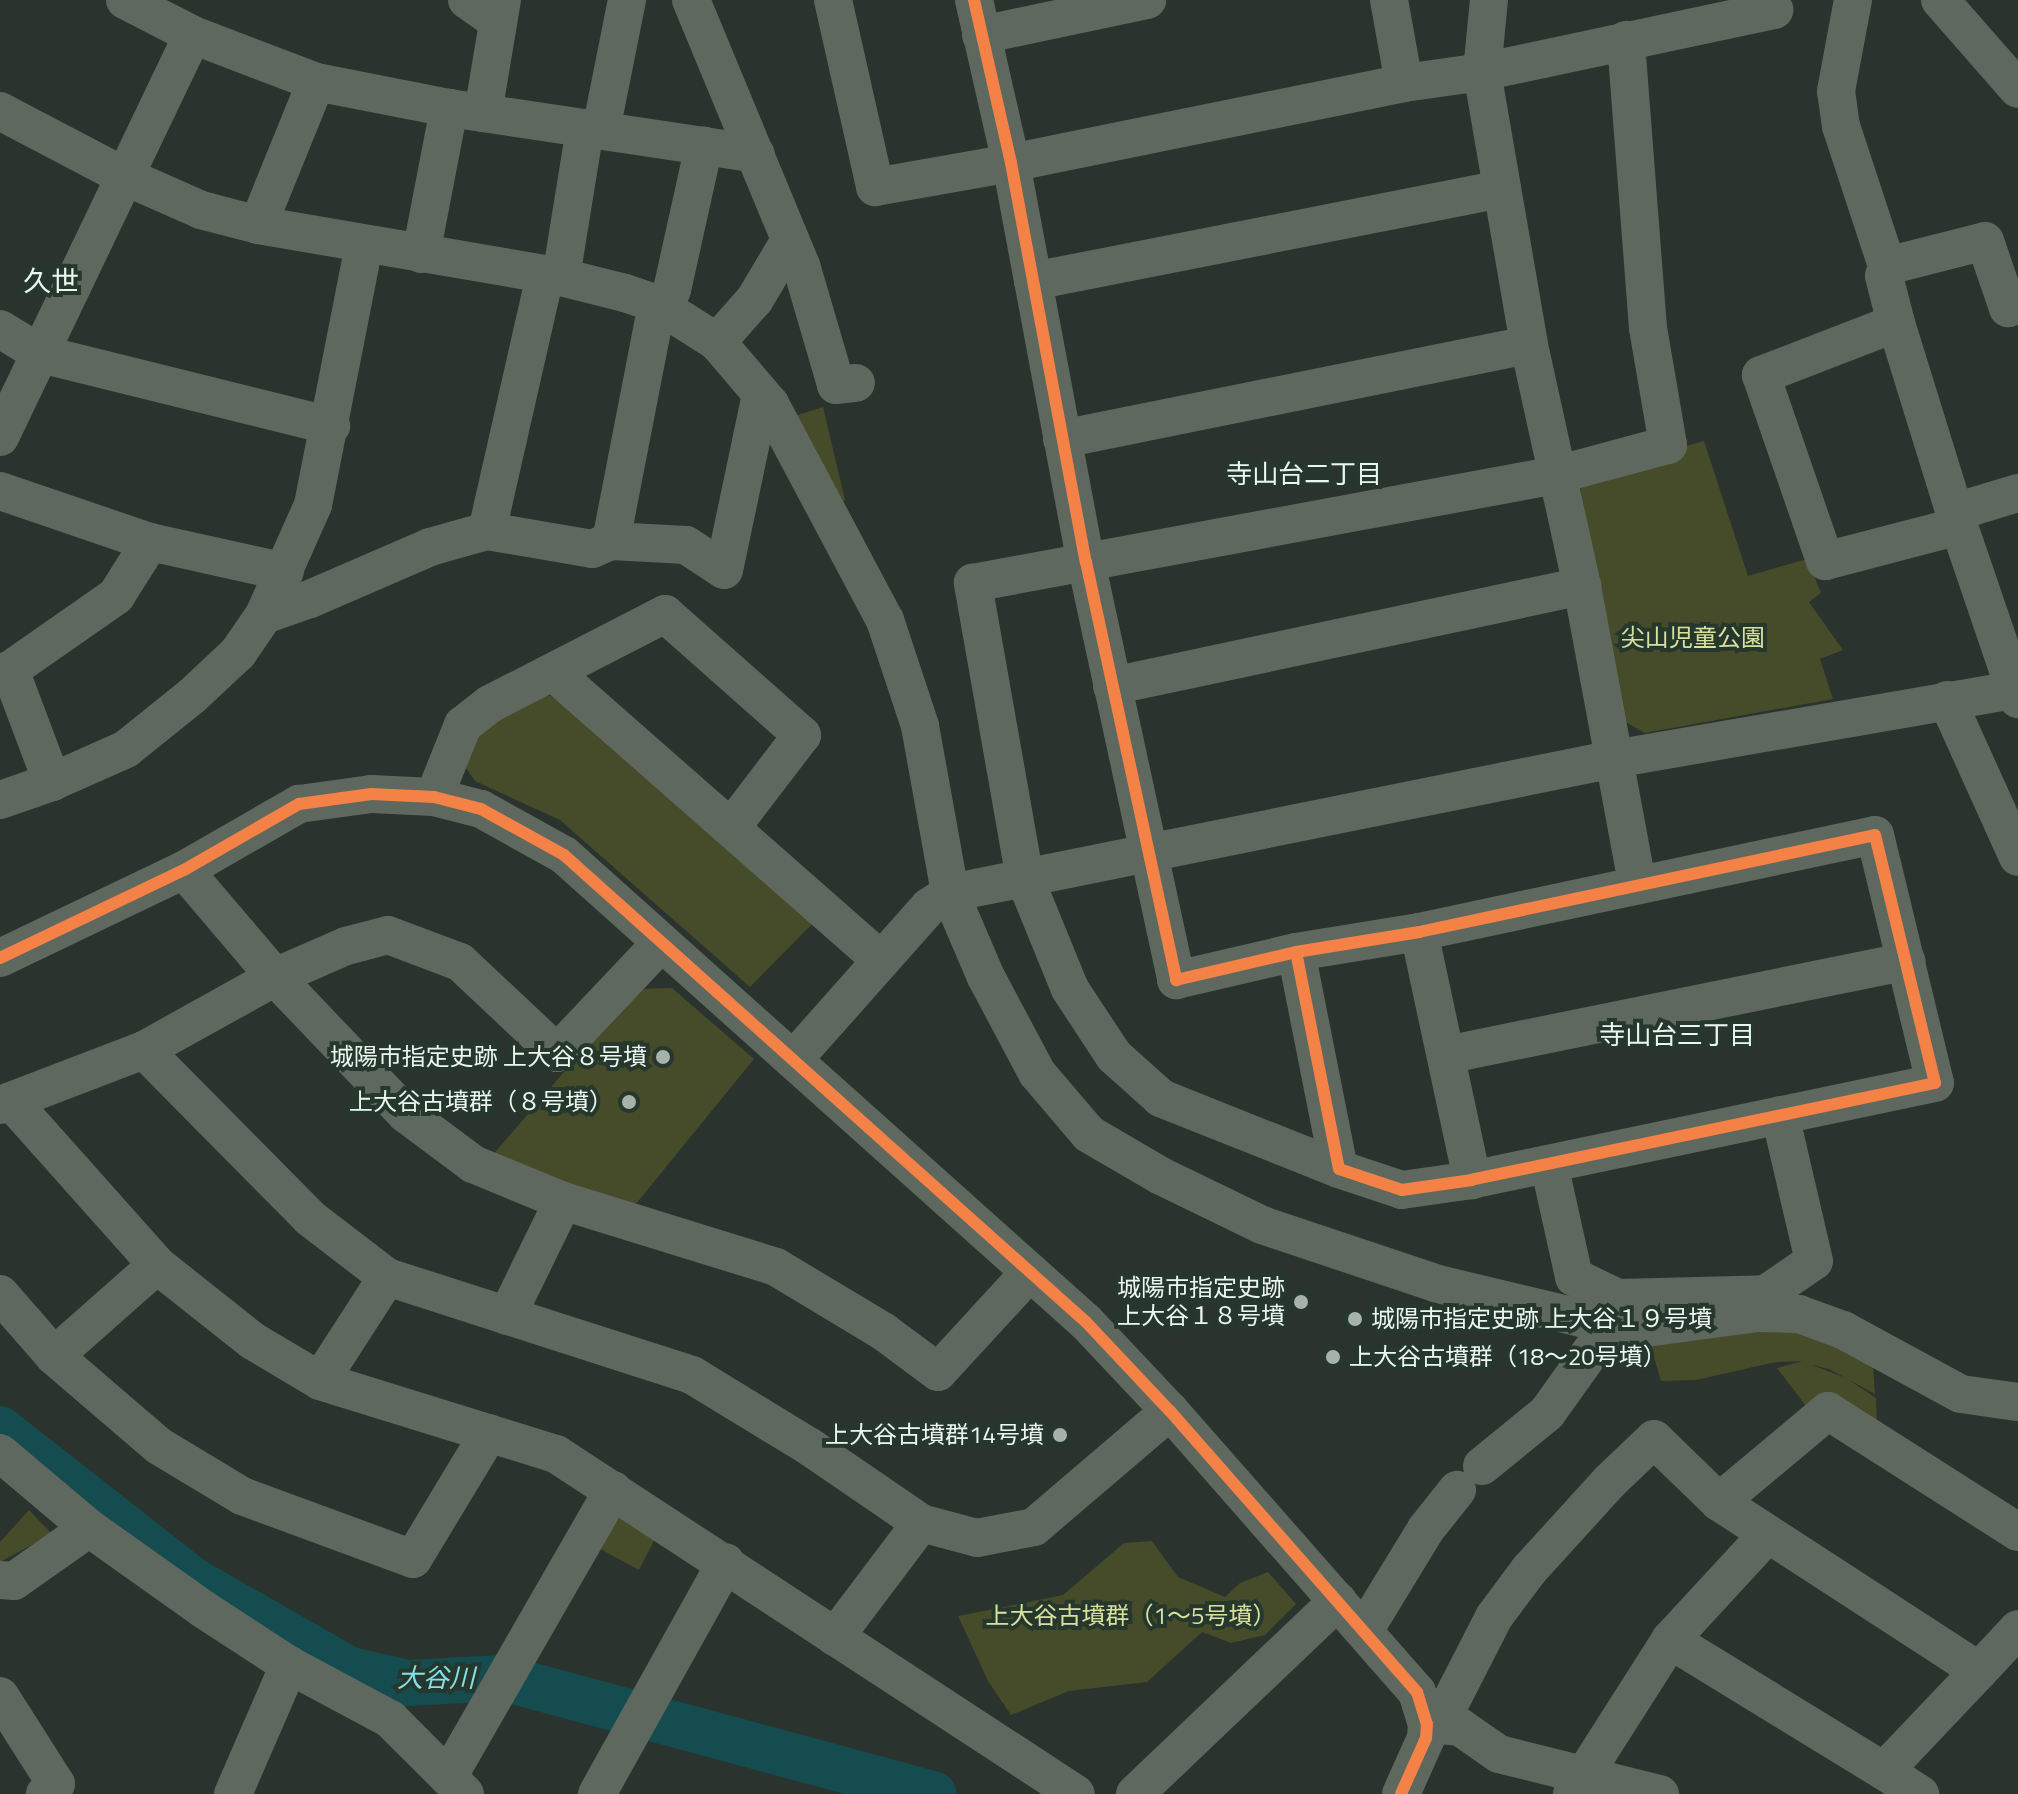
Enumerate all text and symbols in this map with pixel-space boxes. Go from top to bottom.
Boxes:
district label: 久世 [23,264,79,298]
district label: 寺山台二丁目 [1226,458,1382,490]
park label: 尖山児童公園 [1621,624,1765,652]
district label: 寺山台三丁目 [1599,1019,1755,1051]
place label: 城陽市指定史跡 上大谷８号墳 [330,1043,647,1071]
marker: 城陽市指定史跡 上大谷８号墳 [654,1048,672,1066]
place label: 上大谷古墳群（８号墳） [349,1088,613,1116]
marker: 上大谷古墳群（８号墳） [620,1093,638,1111]
place label: 城陽市指定史跡 上大谷１８号墳 [1117,1274,1285,1330]
marker: 城陽市指定史跡 上大谷１８号墳 [1292,1293,1310,1311]
place label: 城陽市指定史跡 上大谷１９号墳 [1371,1305,1712,1333]
marker: 城陽市指定史跡 上大谷１９号墳 [1346,1310,1364,1328]
place label: 上大谷古墳群（18～20号墳） [1349,1343,1667,1371]
marker: 上大谷古墳群（18～20号墳） [1324,1348,1342,1366]
place label: 上大谷古墳群14号墳 [825,1421,1044,1449]
marker: 上大谷古墳群14号墳 [1051,1426,1069,1444]
park label: 上大谷古墳群（1～5号墳） [986,1602,1276,1630]
water label: 大谷川 [397,1662,475,1694]

